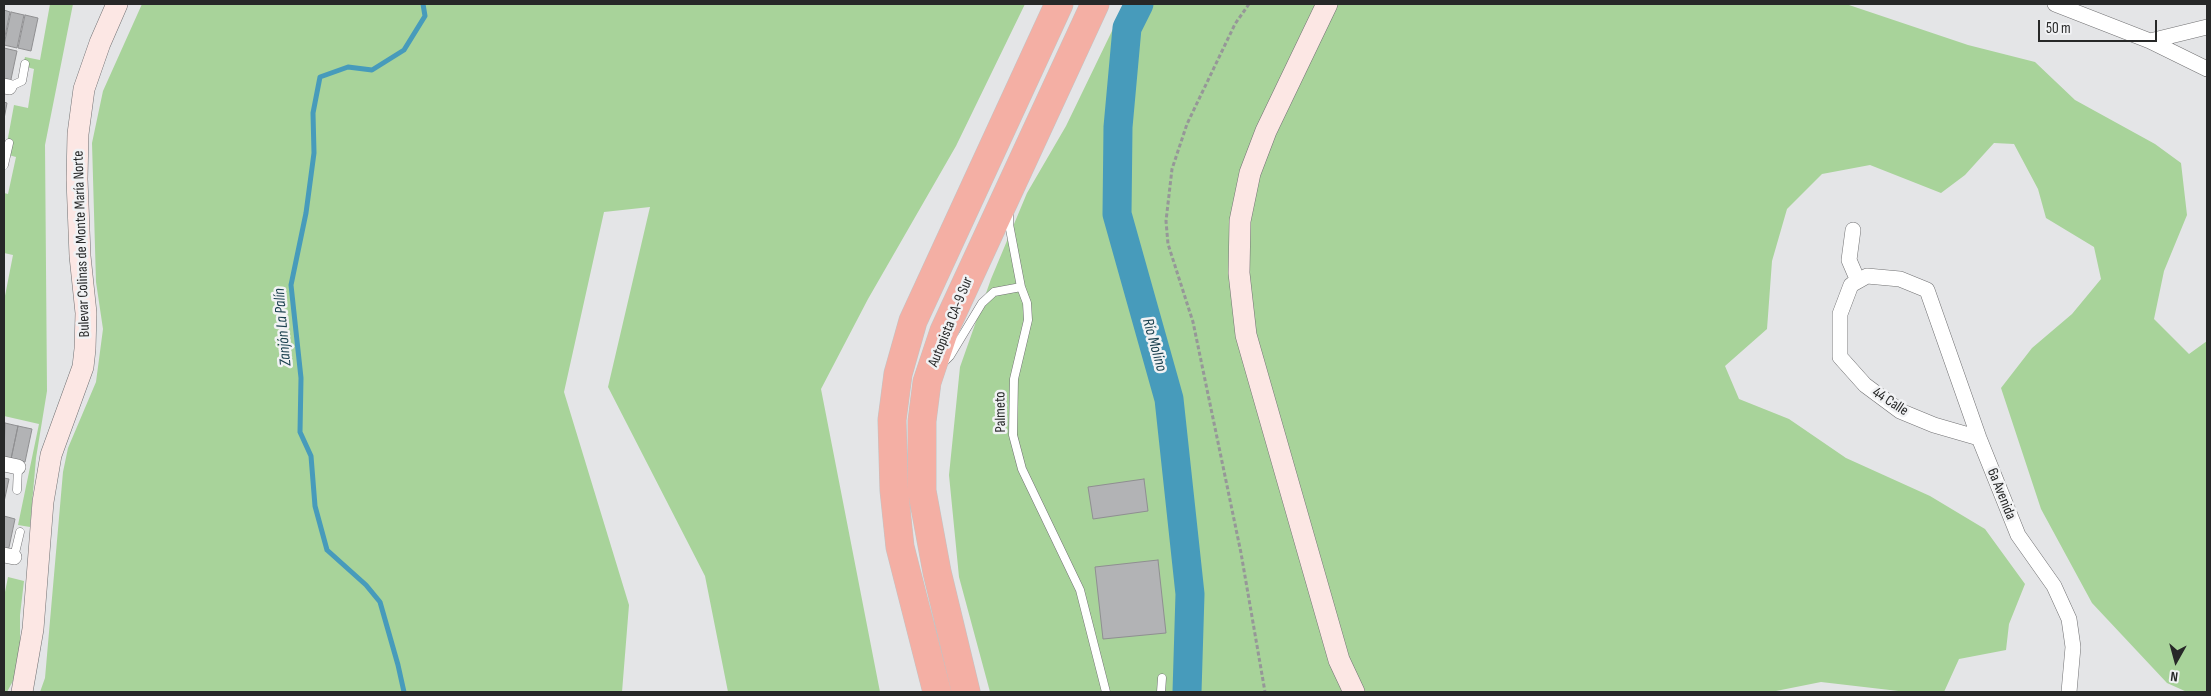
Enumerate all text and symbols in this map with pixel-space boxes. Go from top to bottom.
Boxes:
scale bar [2041,10,2160,42]
text: 50 m [2046,19,2071,38]
street label: Bulevar Colinas de Monte María Norte [70,150,94,338]
street label: Autopista CA-9 Sur [925,274,977,370]
water label: Zanjón La Palín [270,287,296,367]
water label: Río Molino [1137,316,1171,374]
street label: 44 Calle [1869,384,1911,420]
street label: Palmeto [992,391,1010,433]
street label: 6a Avenida [1983,466,2019,522]
north arrow [2151,636,2201,686]
text: N [2169,667,2179,685]

